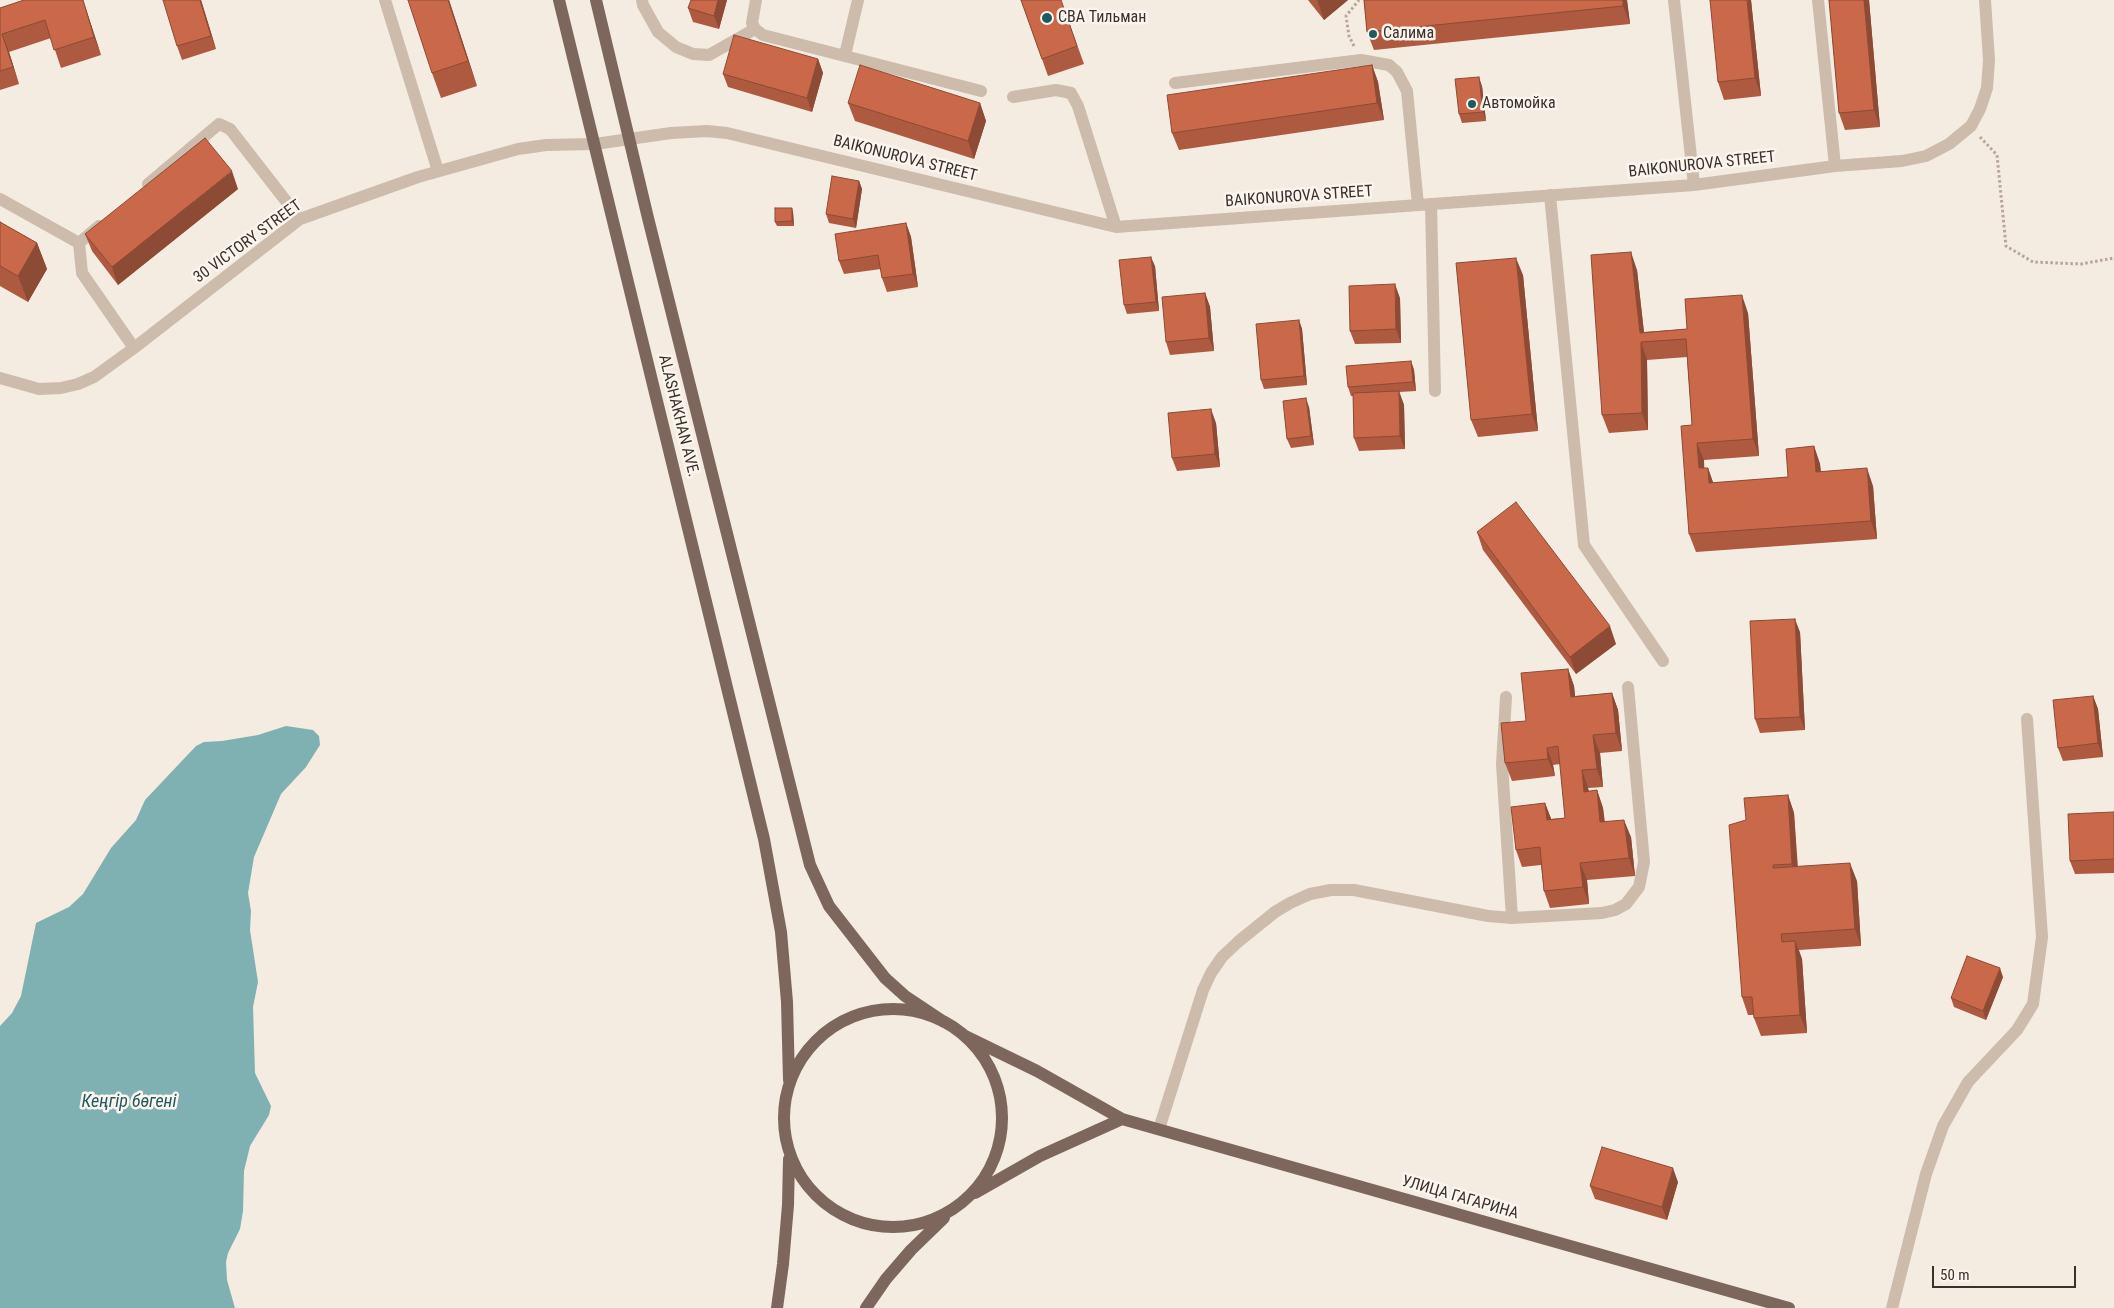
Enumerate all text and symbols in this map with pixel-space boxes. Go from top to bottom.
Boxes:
place label: СВА Тильман [1058,8,1146,28]
marker: СВА Тильман [1040,11,1054,25]
place label: Салима [1383,24,1434,44]
marker: Салима [1367,28,1379,40]
place label: Автомойка [1482,94,1556,114]
marker: Автомойка [1466,98,1478,110]
street label: BAIKONUROVA STREET [831,132,979,186]
street label: BAIKONUROVA STREET [1628,148,1776,182]
street label: BAIKONUROVA STREET [1225,182,1373,212]
street label: 30 VICTORY STREET [190,196,306,288]
street label: ALASHAKHAN AVE. [654,353,702,479]
water label: Кеңгір бөгені [81,1091,177,1113]
street label: УЛИЦА ГАГАРИНА [1399,1172,1521,1224]
scale bar [1934,1256,2078,1288]
text: 50 m [1940,1266,1970,1284]

